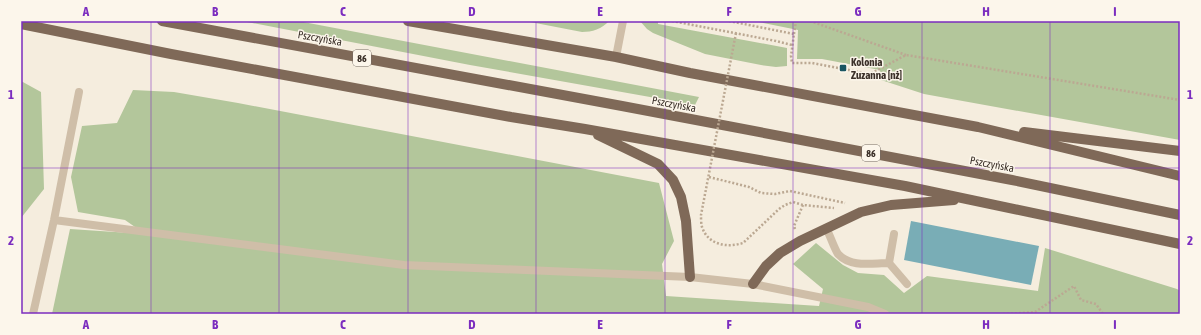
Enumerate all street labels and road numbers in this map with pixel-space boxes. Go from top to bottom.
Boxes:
street label: Pszczyńska [297,28,343,48]
road number: 86 [353,50,371,66]
street label: Pszczyńska [651,94,697,114]
road number: 86 [862,145,880,161]
street label: Pszczyńska [969,154,1015,174]

